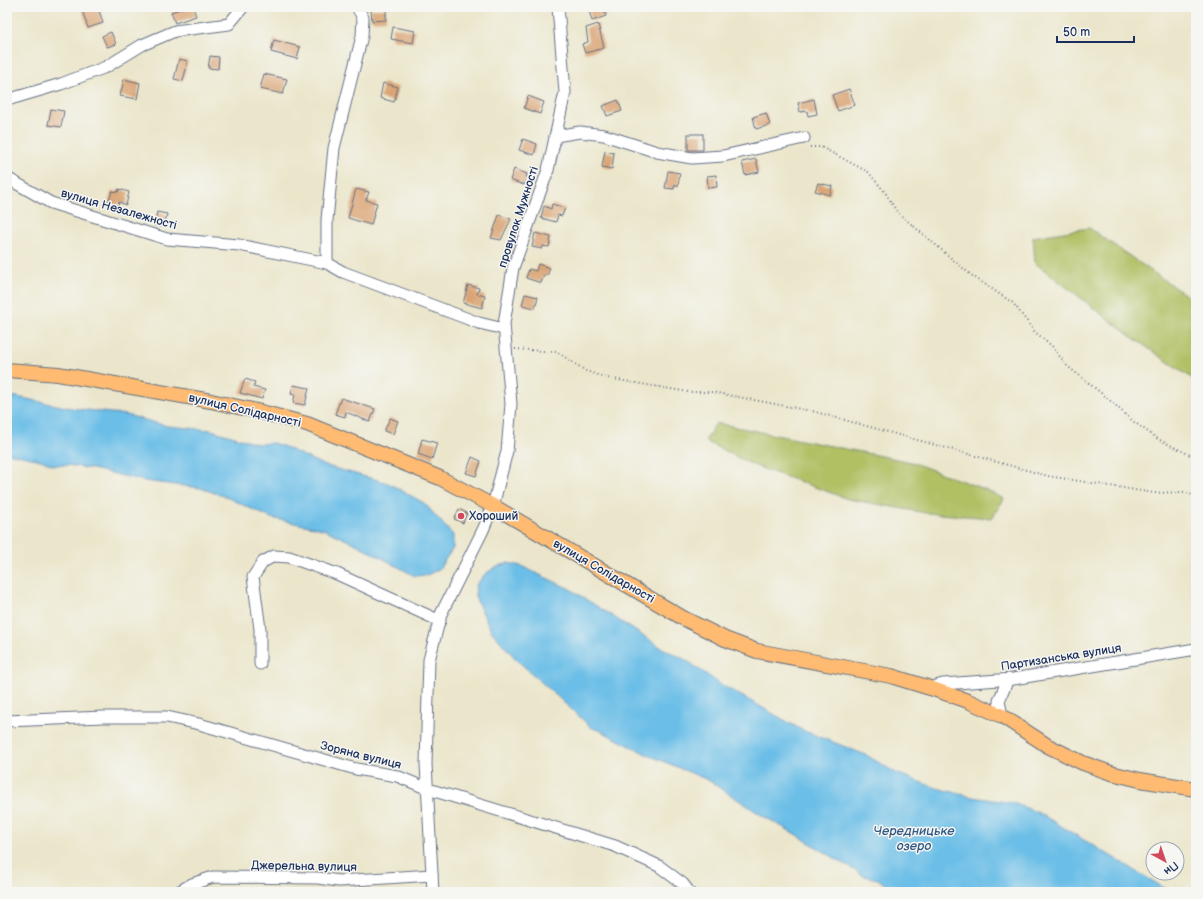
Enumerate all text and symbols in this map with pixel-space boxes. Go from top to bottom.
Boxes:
scale bar [1057,18,1134,44]
text: 50 m [1063,25,1090,40]
street label: провулок Мужності [495,164,542,270]
street label: вулиця Незалежності [59,186,179,233]
street label: вулиця Солідарності [187,390,303,431]
place label: Хороший [469,509,519,524]
marker: Хороший [456,511,466,521]
street label: вулиця Солідарності [550,536,657,607]
street label: Партизанська вулиця [1000,640,1123,674]
street label: Зоряна вулиця [319,738,403,773]
water label: Чередницьке озеро [873,823,955,854]
north arrow [1145,841,1185,881]
street label: Джерельна вулиця [251,858,357,875]
text: Пн [1161,859,1181,878]

